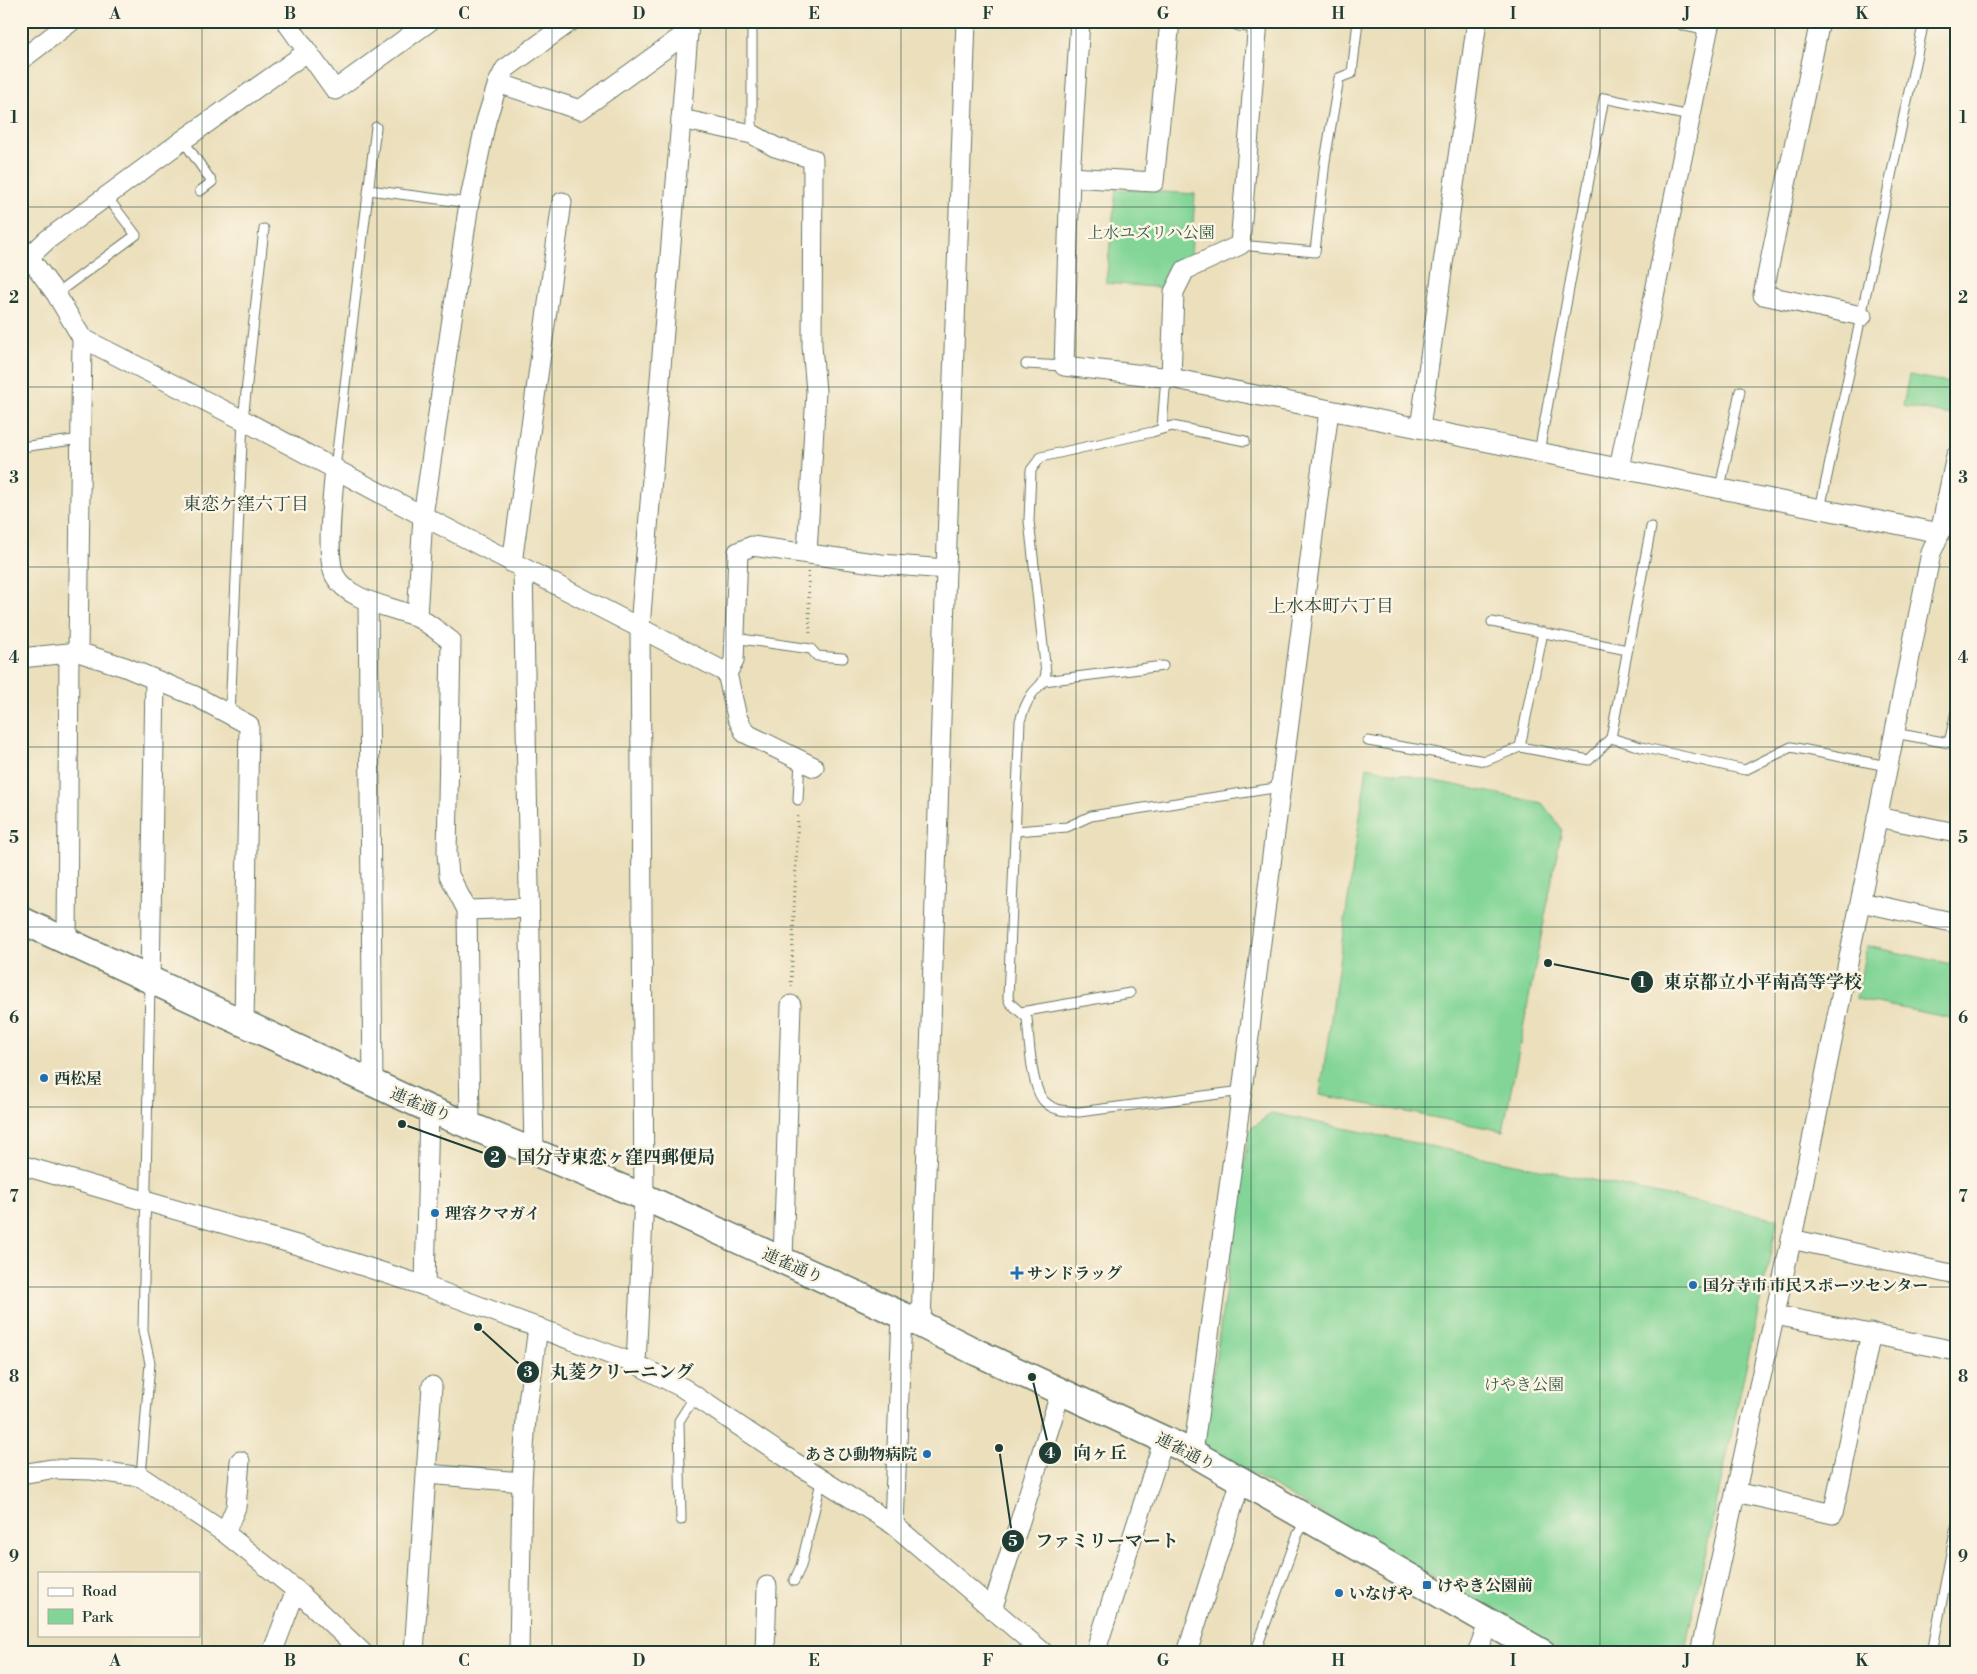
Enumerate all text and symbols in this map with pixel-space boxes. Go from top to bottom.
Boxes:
text: A [108,4,121,24]
text: B [284,4,296,24]
text: C [458,4,470,24]
text: D [633,4,646,24]
text: E [808,4,820,24]
text: F [982,4,994,24]
text: G [1157,4,1170,24]
text: H [1331,4,1345,24]
text: I [1510,4,1516,24]
text: J [1682,4,1690,24]
text: K [1856,4,1870,24]
text: 1 [10,108,18,128]
text: 1 [1959,108,1967,128]
park label: 上水ユズリハ公園 [1087,223,1215,243]
text: 2 [9,288,19,308]
text: 2 [1958,288,1968,308]
text: 3 [9,468,19,488]
text: 3 [1958,468,1968,488]
district label: 東恋ケ窪六丁目 [183,493,309,516]
district label: 上水本町六丁目 [1268,595,1394,618]
text: 4 [9,648,20,668]
text: 4 [1958,648,1969,668]
text: 5 [9,828,19,848]
text: 5 [1958,828,1968,848]
callout: 東京都立小平南高等学校 [1629,965,1872,998]
text: 東京都立小平南高等学校 [1664,971,1862,994]
text: 1 [1638,973,1646,992]
text: 6 [9,1008,19,1028]
text: 6 [1958,1008,1968,1028]
place label: 西松屋 [54,1069,102,1089]
marker: 西松屋 [38,1072,50,1084]
street label: 連雀通り [387,1083,454,1127]
callout: 国分寺東恋ヶ窪四郵便局 [482,1140,725,1173]
text: 国分寺東恋ヶ窪四郵便局 [517,1146,715,1169]
text: 2 [490,1148,500,1167]
text: 7 [9,1187,19,1207]
text: 7 [1958,1187,1968,1207]
place label: 理容クマガイ [445,1204,541,1224]
marker: 理容クマガイ [429,1207,441,1219]
street label: 連雀通り [759,1244,826,1288]
place label: サンドラッグ [1027,1264,1122,1284]
marker: サンドラッグ [1011,1267,1023,1279]
place label: 国分寺市 市民スポーツセンター [1703,1276,1928,1296]
marker: 国分寺市 市民スポーツセンター [1687,1279,1699,1291]
callout: 丸菱クリーニング [515,1355,704,1388]
text: 丸菱クリーニング [550,1361,694,1384]
text: 3 [523,1363,533,1382]
text: 8 [9,1367,19,1387]
text: 8 [1958,1367,1968,1387]
park label: けやき公園 [1484,1375,1564,1395]
street label: 連雀通り [1152,1428,1219,1475]
callout: 向ヶ丘 [1038,1436,1137,1469]
text: 向ヶ丘 [1073,1442,1127,1465]
text: 4 [1045,1444,1055,1463]
place label: あさひ動物病院 [805,1445,917,1465]
marker: あさひ動物病院 [921,1448,933,1460]
callout: ファミリーマート [1000,1525,1189,1558]
text: ファミリーマート [1035,1530,1179,1553]
text: 5 [1008,1532,1018,1551]
text: 9 [9,1547,19,1567]
text: 9 [1958,1547,1968,1567]
legend [38,1572,200,1636]
place label: けやき公園前 [1437,1576,1533,1596]
marker: けやき公園前 [1421,1579,1433,1591]
text: Road [82,1582,117,1601]
place label: いなげや [1349,1584,1413,1604]
marker: いなげや [1333,1587,1345,1599]
text: Park [82,1608,114,1627]
text: A [108,1651,121,1671]
text: B [284,1651,296,1671]
text: C [458,1651,470,1671]
text: D [633,1651,646,1671]
text: E [808,1651,820,1671]
text: F [982,1651,994,1671]
text: G [1157,1651,1170,1671]
text: H [1331,1651,1345,1671]
text: I [1510,1651,1516,1671]
text: J [1682,1651,1690,1671]
text: K [1856,1651,1870,1671]

